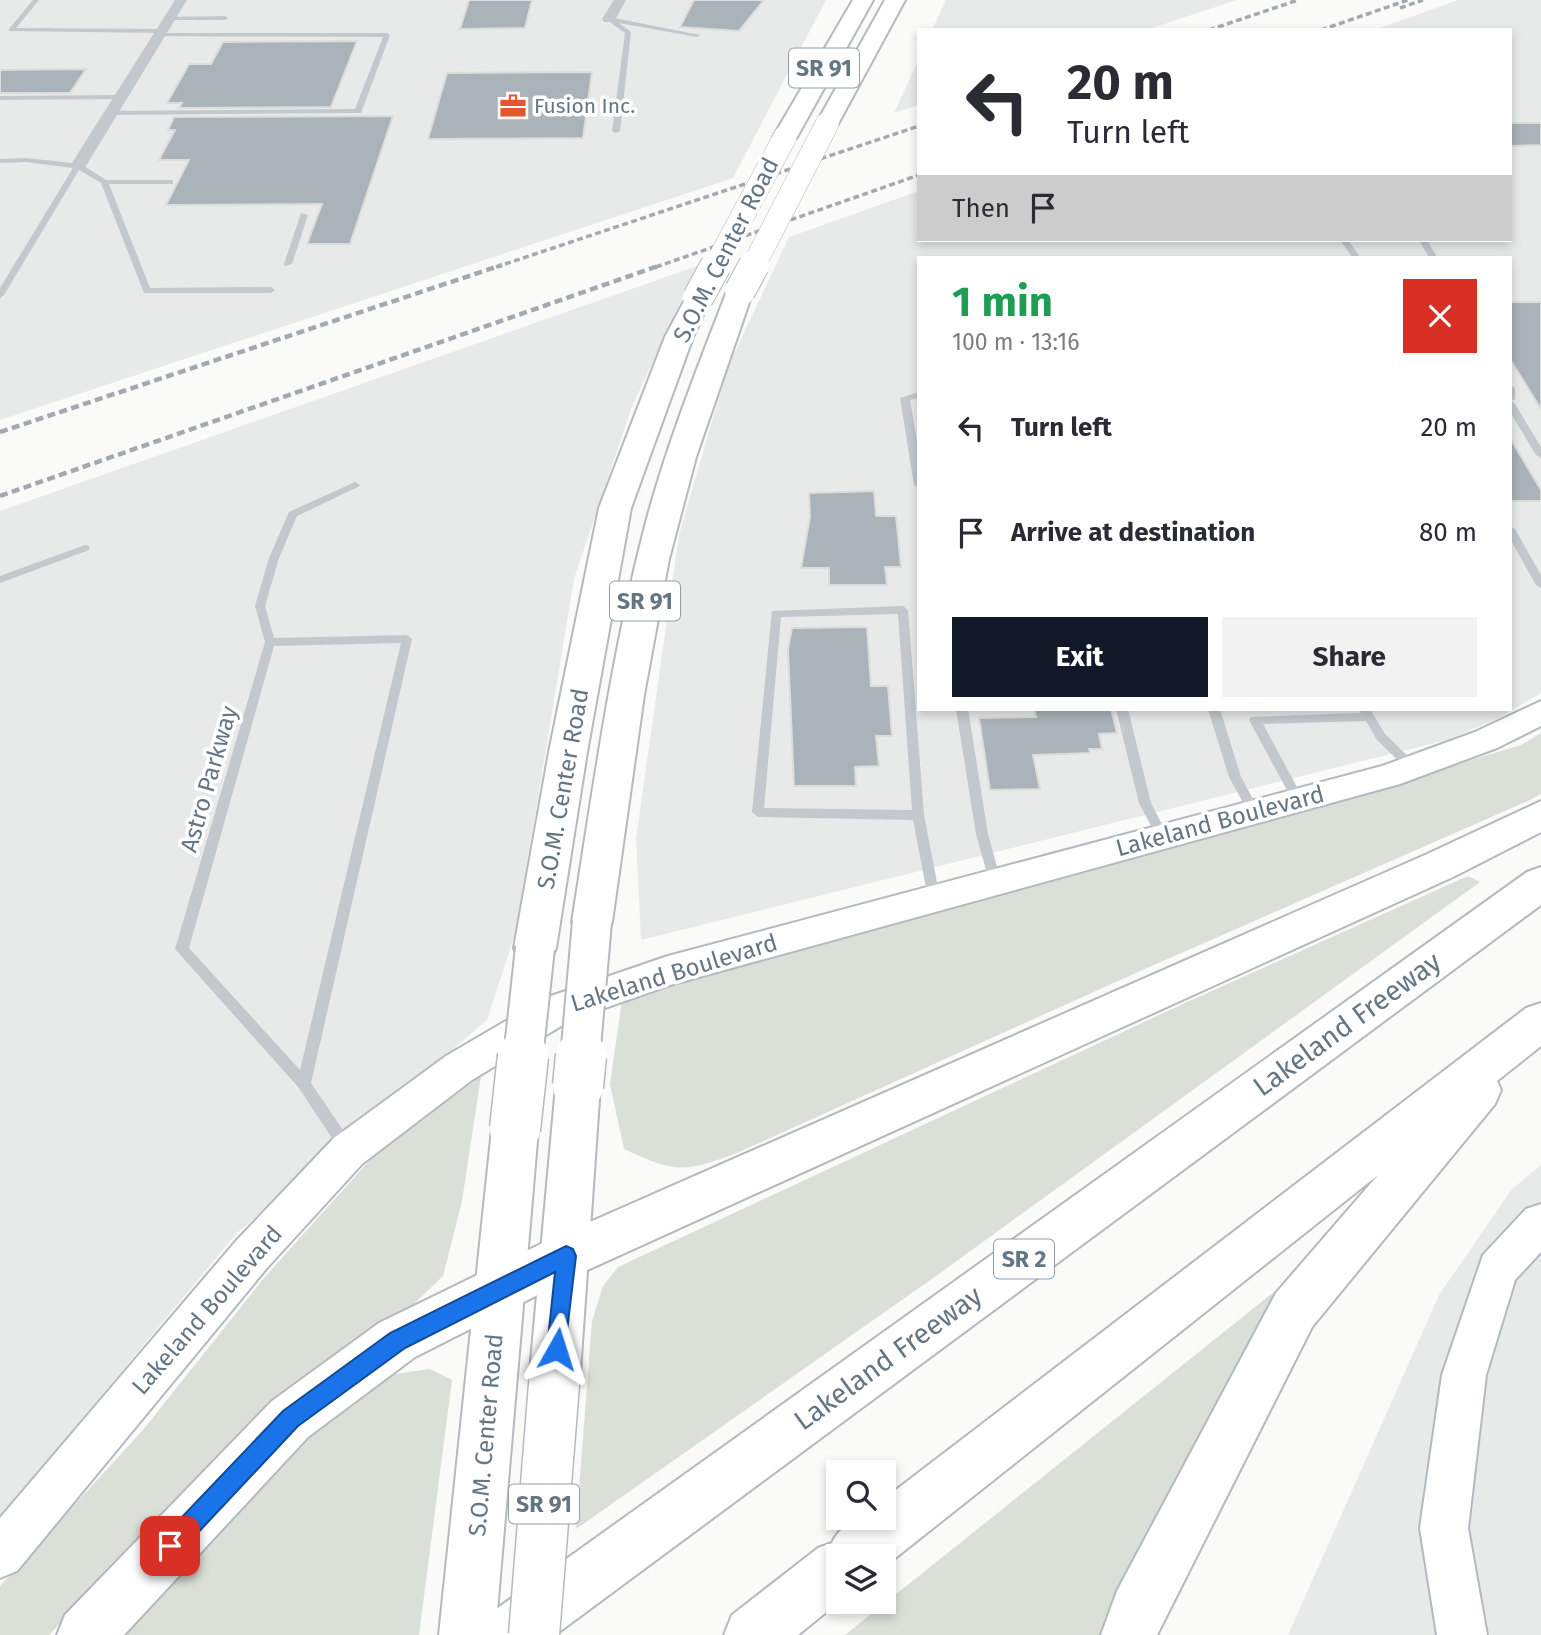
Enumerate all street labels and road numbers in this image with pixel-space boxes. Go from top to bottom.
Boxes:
road number: SR 91 [789,48,859,88]
street label: S.O.M. Center Road [667,153,785,347]
road number: SR 91 [610,582,680,621]
street label: S.O.M. Center Road [532,686,594,892]
street label: Astro Parkway [175,702,243,856]
street label: Lakeland Boulevard [1113,780,1327,862]
street label: Lakeland Boulevard [567,928,781,1018]
street label: Lakeland Freeway [1247,945,1447,1103]
street label: Lakeland Boulevard [126,1220,288,1400]
road number: SR 2 [994,1240,1054,1278]
street label: Lakeland Freeway [788,1279,988,1437]
street label: S.O.M. Center Road [463,1332,509,1538]
road number: SR 91 [509,1484,579,1524]

